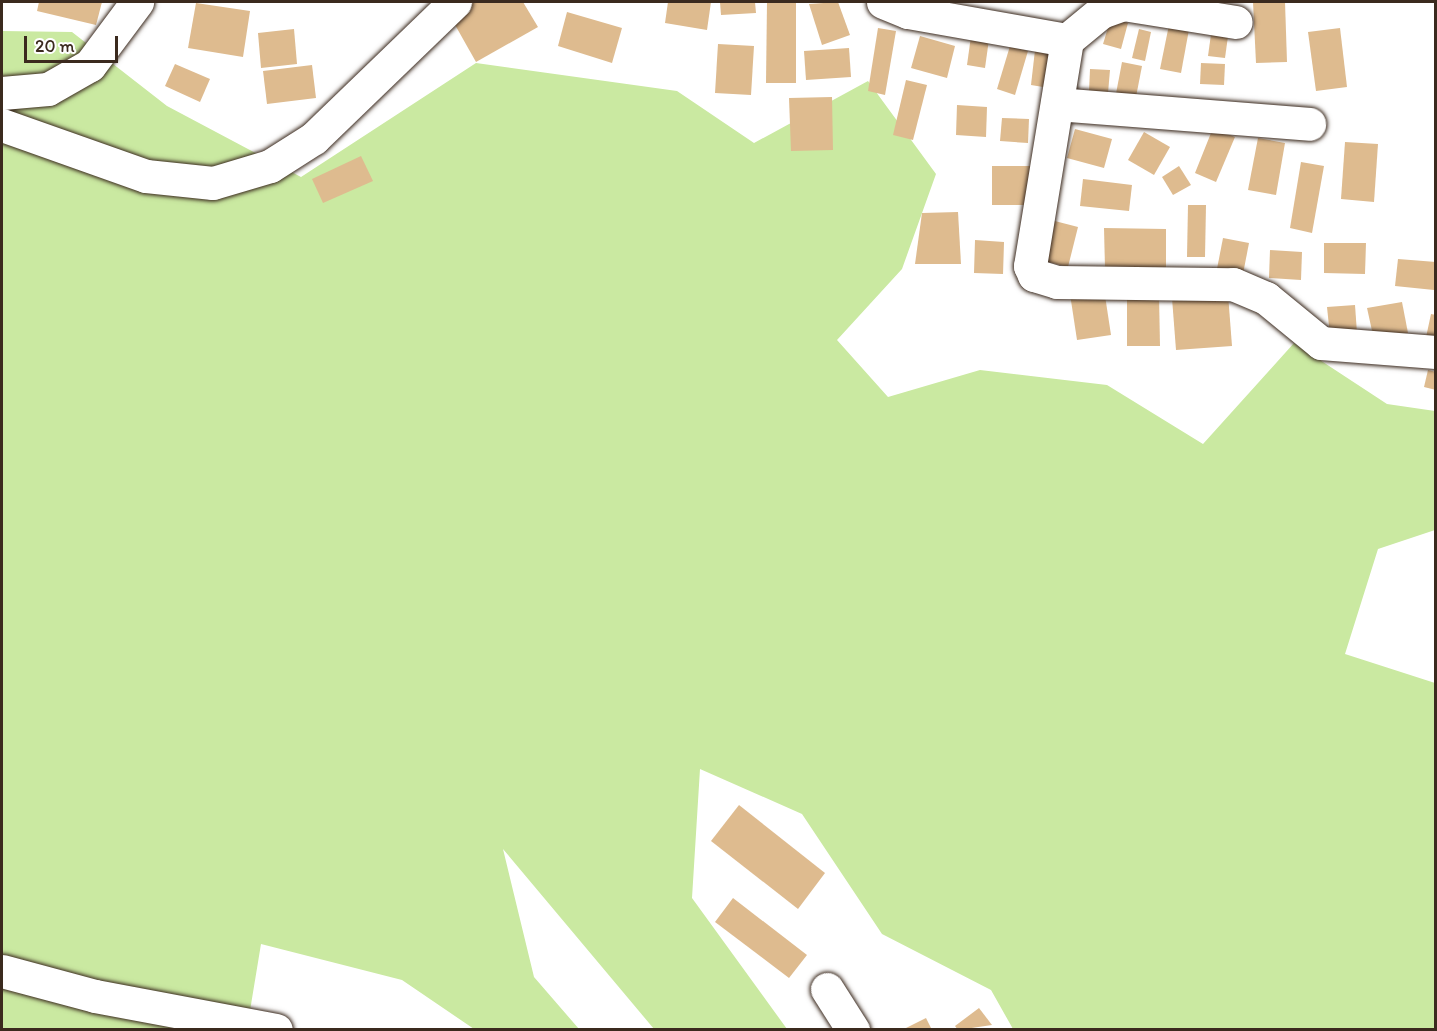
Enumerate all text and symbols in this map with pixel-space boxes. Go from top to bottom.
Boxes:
scale bar [27,24,122,62]
text: 20 m [35,35,75,57]

